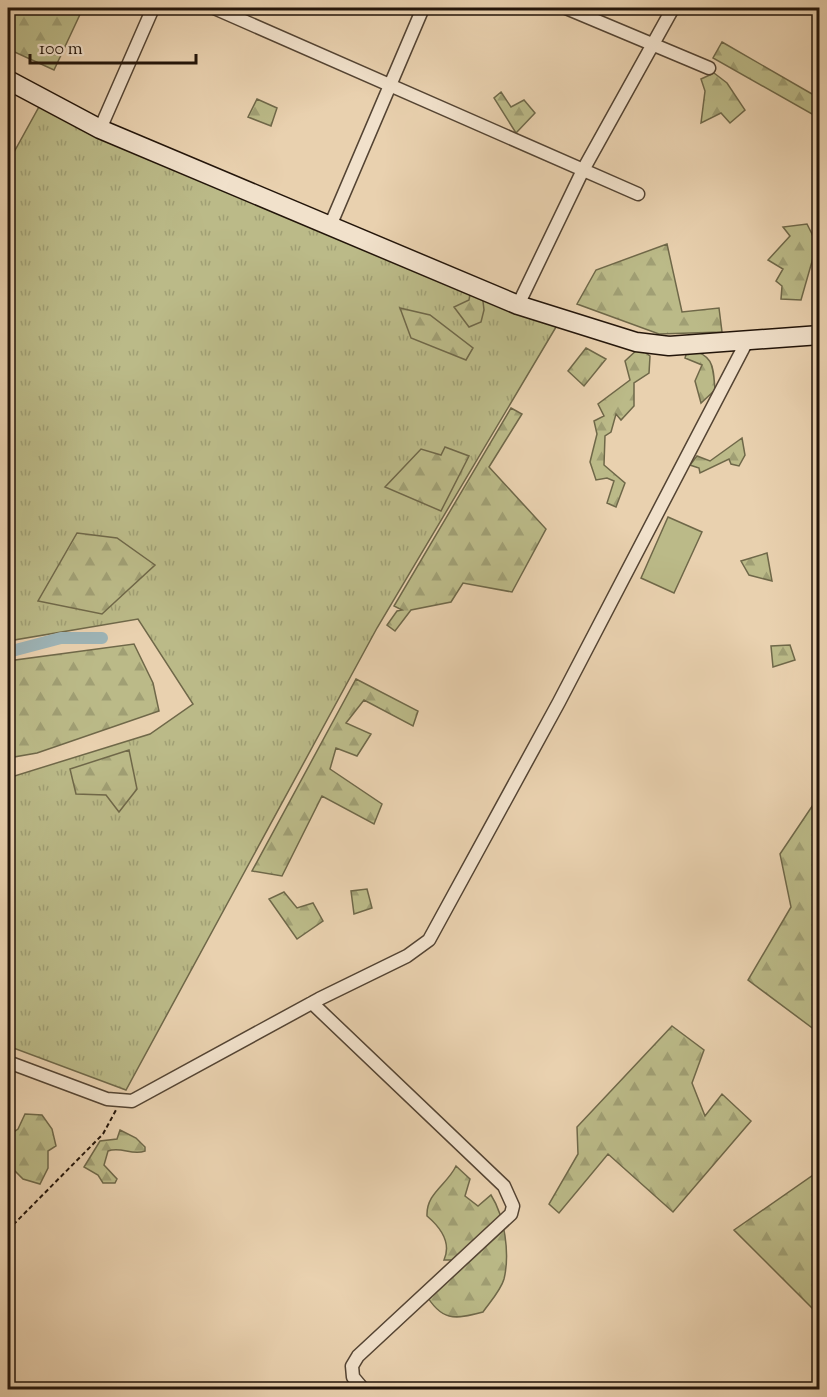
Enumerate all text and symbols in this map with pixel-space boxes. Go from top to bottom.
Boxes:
scale bar [30,27,196,65]
text: 100 m [39,37,83,63]

